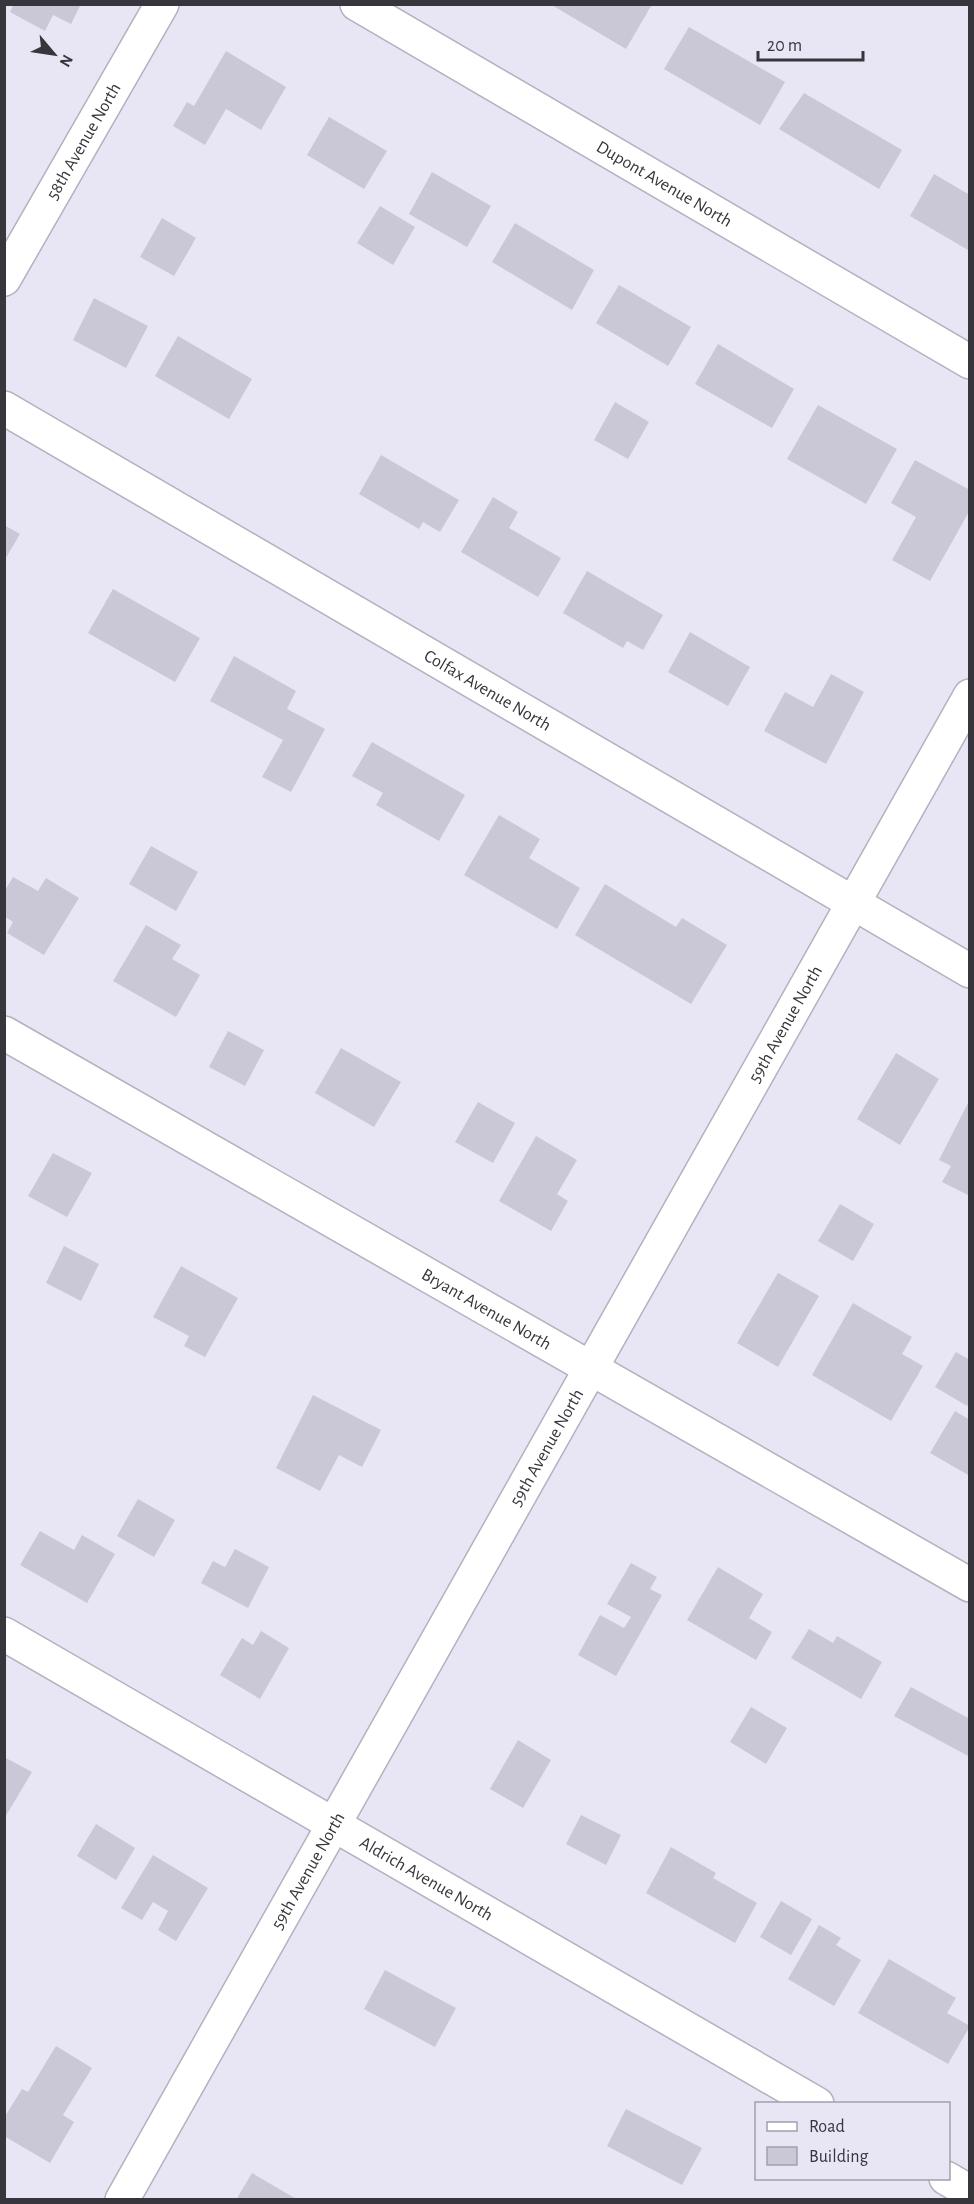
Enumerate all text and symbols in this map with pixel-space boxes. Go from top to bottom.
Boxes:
north arrow [24,24,84,84]
scale bar [758,24,863,62]
text: 20 m [767,37,802,55]
text: N [57,52,76,70]
street label: 58th Avenue North [44,80,125,203]
street label: Dupont Avenue North [593,138,735,231]
street label: Colfax Avenue North [421,647,554,735]
street label: 59th Avenue North [746,963,826,1086]
street label: Bryant Avenue North [418,1266,554,1354]
street label: 59th Avenue North [507,1386,587,1509]
street label: 59th Avenue North [268,1810,349,1933]
street label: Aldrich Avenue North [356,1834,496,1925]
legend [755,2102,950,2180]
text: Road [809,2118,845,2136]
text: Building [809,2148,869,2166]

